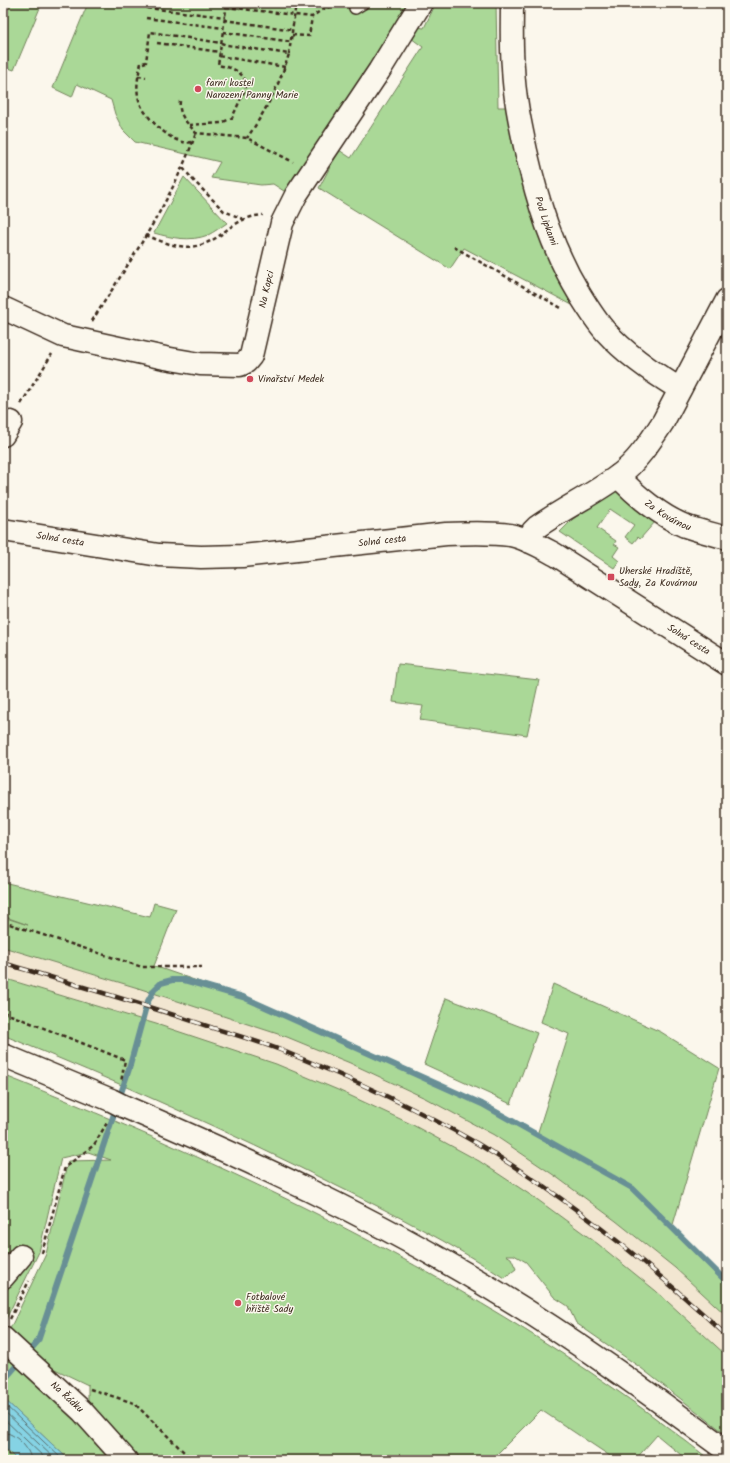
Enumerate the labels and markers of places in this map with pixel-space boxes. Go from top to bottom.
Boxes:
place label: farní kostel Narození Panny Marie [206,75,299,103]
marker: farní kostel Narození Panny Marie [193,84,203,94]
place label: Vinařství Medek [258,371,325,387]
marker: Vinařství Medek [245,374,255,384]
place label: Uherské Hradiště, Sady, Za Kovárnou [619,563,697,591]
marker: Uherské Hradiště, Sady, Za Kovárnou [606,572,616,582]
place label: Fotbalové hřiště Sady [246,1289,293,1317]
marker: Fotbalové hřiště Sady [233,1298,243,1308]

